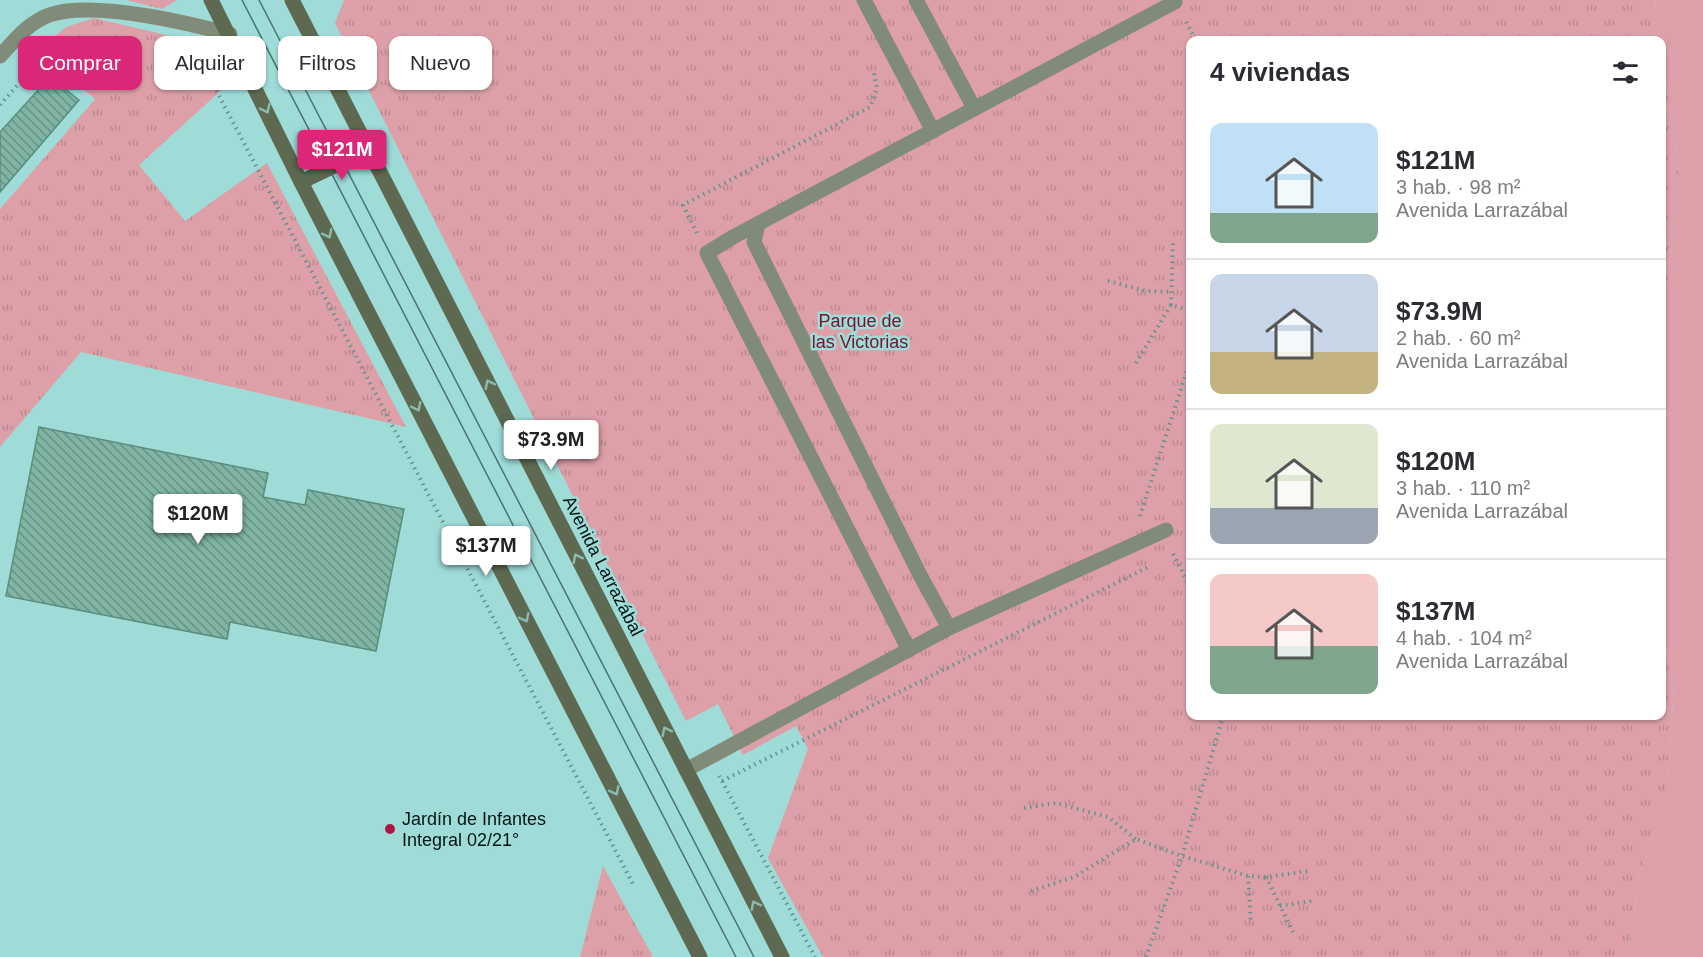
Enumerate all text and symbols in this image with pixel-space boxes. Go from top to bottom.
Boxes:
chip: Comprar [18,36,142,90]
chip: Alquilar [154,36,266,90]
chip: Filtros [278,36,377,90]
chip: Nuevo [389,36,492,90]
icon: filters [1609,56,1642,89]
text: 4 viviendas [1210,57,1350,87]
one-way arrow [258,102,270,113]
pin: $121M [300,130,384,181]
text: $121M [311,138,373,160]
text: $121M [1396,145,1476,175]
icon: home [1258,147,1330,219]
text: 3 hab. · 98 m² [1396,176,1521,198]
text: Avenida Larrazábal [1396,199,1568,221]
one-way arrow [320,228,332,239]
text: $73.9M [1396,296,1483,326]
icon: home [1258,298,1330,370]
park label: Parque de las Victorias [812,311,908,352]
text: 2 hab. · 60 m² [1396,327,1521,349]
text: Avenida Larrazábal [1396,350,1568,372]
one-way arrow [484,379,496,390]
one-way arrow [410,401,421,412]
pin: $73.9M [502,420,600,471]
text: $73.9M [518,428,584,450]
text: $120M [1396,446,1476,476]
icon: home [1258,448,1330,520]
text: 3 hab. · 110 m² [1396,477,1530,499]
street label: Avenida Larrazábal [559,493,647,639]
pin: $120M [156,494,240,545]
text: Avenida Larrazábal [1396,500,1568,522]
text: $120M [167,502,229,524]
pin: $137M [444,526,528,577]
text: $137M [455,534,517,556]
one-way arrow [573,553,584,564]
text: $137M [1396,596,1476,626]
icon: home [1258,598,1330,670]
one-way arrow [518,612,530,623]
text: 4 hab. · 104 m² [1396,627,1532,649]
text: Avenida Larrazábal [1396,650,1568,672]
one-way arrow [662,727,673,738]
one-way arrow [607,785,619,796]
place label: Jardín de Infantes Integral 02/21° [402,809,546,850]
marker: Jardín de Infantes Integral 02/21° [383,822,397,836]
one-way arrow [751,901,762,911]

